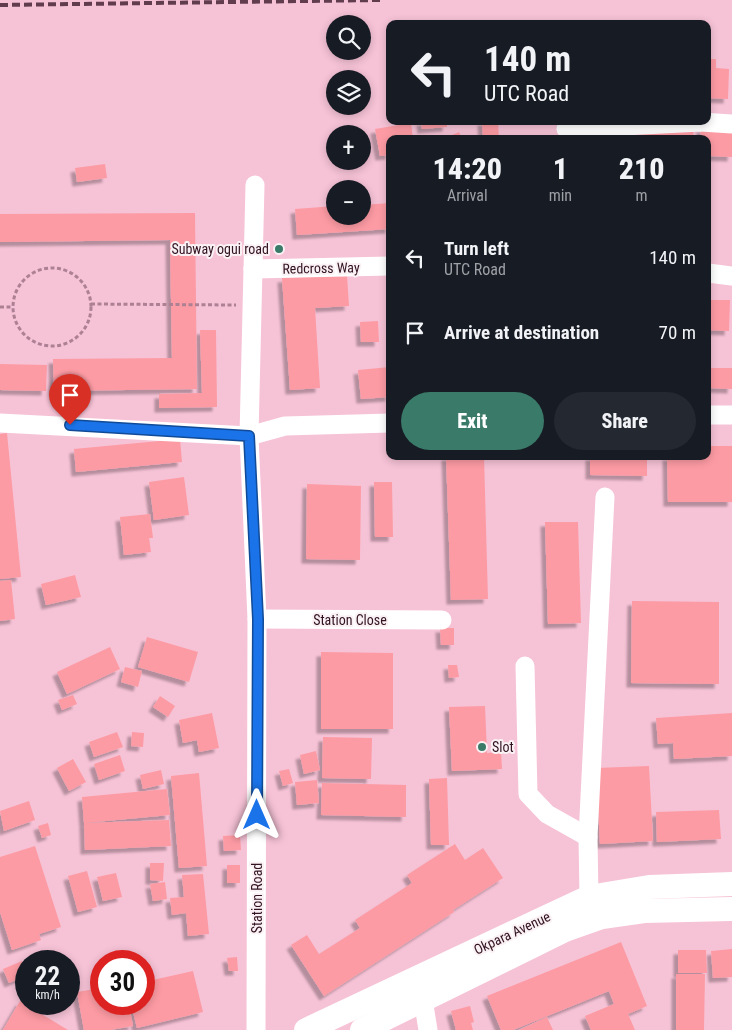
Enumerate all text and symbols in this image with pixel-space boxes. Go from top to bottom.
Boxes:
map controls [326,15,371,225]
button: search [326,15,371,60]
text: 140 m [484,39,571,80]
icon: left [401,40,466,105]
button: layers [326,70,371,115]
text: UTC Road [484,81,569,106]
button: + [326,125,371,170]
text: 14:20 [433,151,502,186]
text: 1 [553,151,568,186]
text: 210 [619,151,664,186]
button: − [326,180,371,225]
text: Arrival [447,186,488,205]
text: min [549,186,572,205]
text: m [636,186,648,205]
text: Turn left [444,237,509,260]
place label: Subway ogui road [171,241,269,257]
marker: Subway ogui road [273,243,285,255]
icon: left [401,244,429,272]
text: 140 m [649,246,696,269]
street label: Redcross Way [282,259,360,277]
text: UTC Road [444,260,506,279]
icon: arrive [401,319,429,347]
text: Arrive at destination [444,321,599,344]
text: 70 m [659,321,696,344]
pin [49,374,91,425]
icon: arrive [56,381,84,409]
button: Exit [401,392,544,450]
button: Share [554,392,696,450]
street label: Station Close [313,612,387,628]
place label: Slot [492,739,514,755]
marker: Slot [476,741,488,753]
position arrow [230,788,282,840]
street label: Station Road [249,863,265,933]
street label: Okpara Avenue [471,908,553,958]
speed limit sign: 30 [90,950,155,1015]
text: 22 [35,962,60,991]
text: km/h [35,988,60,1002]

